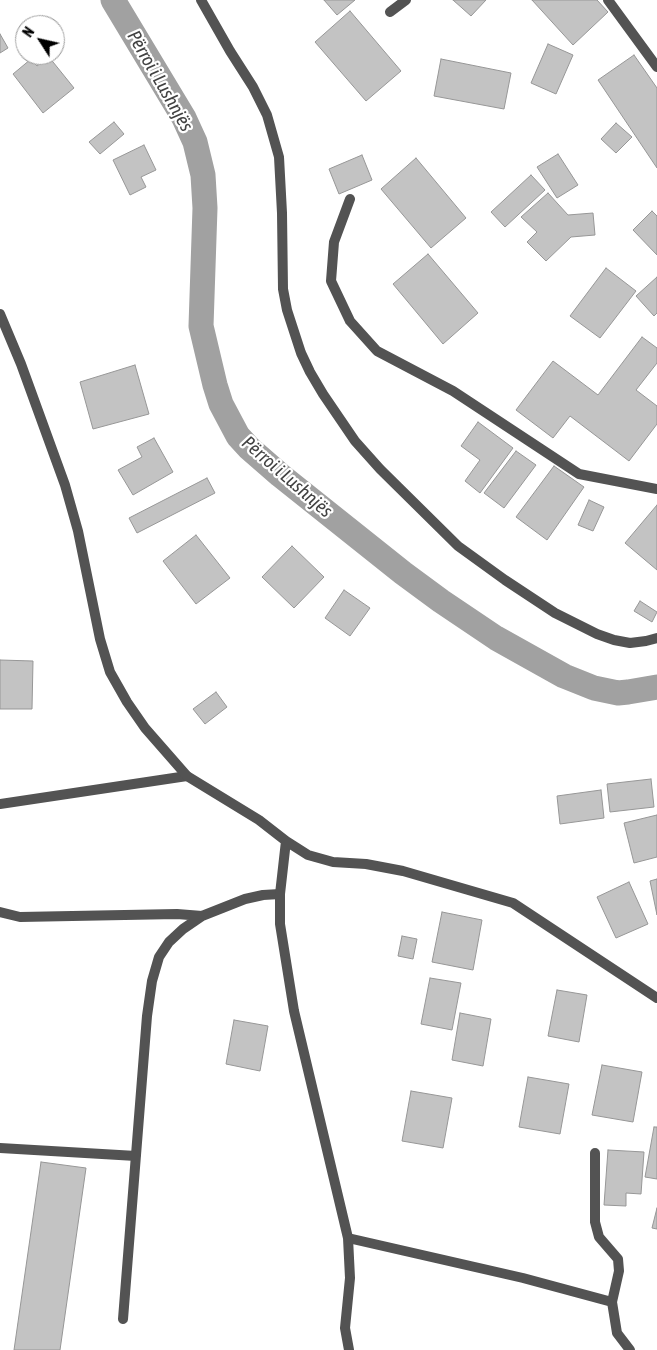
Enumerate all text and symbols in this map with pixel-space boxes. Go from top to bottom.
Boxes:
north arrow [15,15,65,65]
text: N [20,24,37,40]
water label: Përroi i Lushnjës [122,27,198,135]
water label: Përroi i Lushnjës [237,431,337,523]

